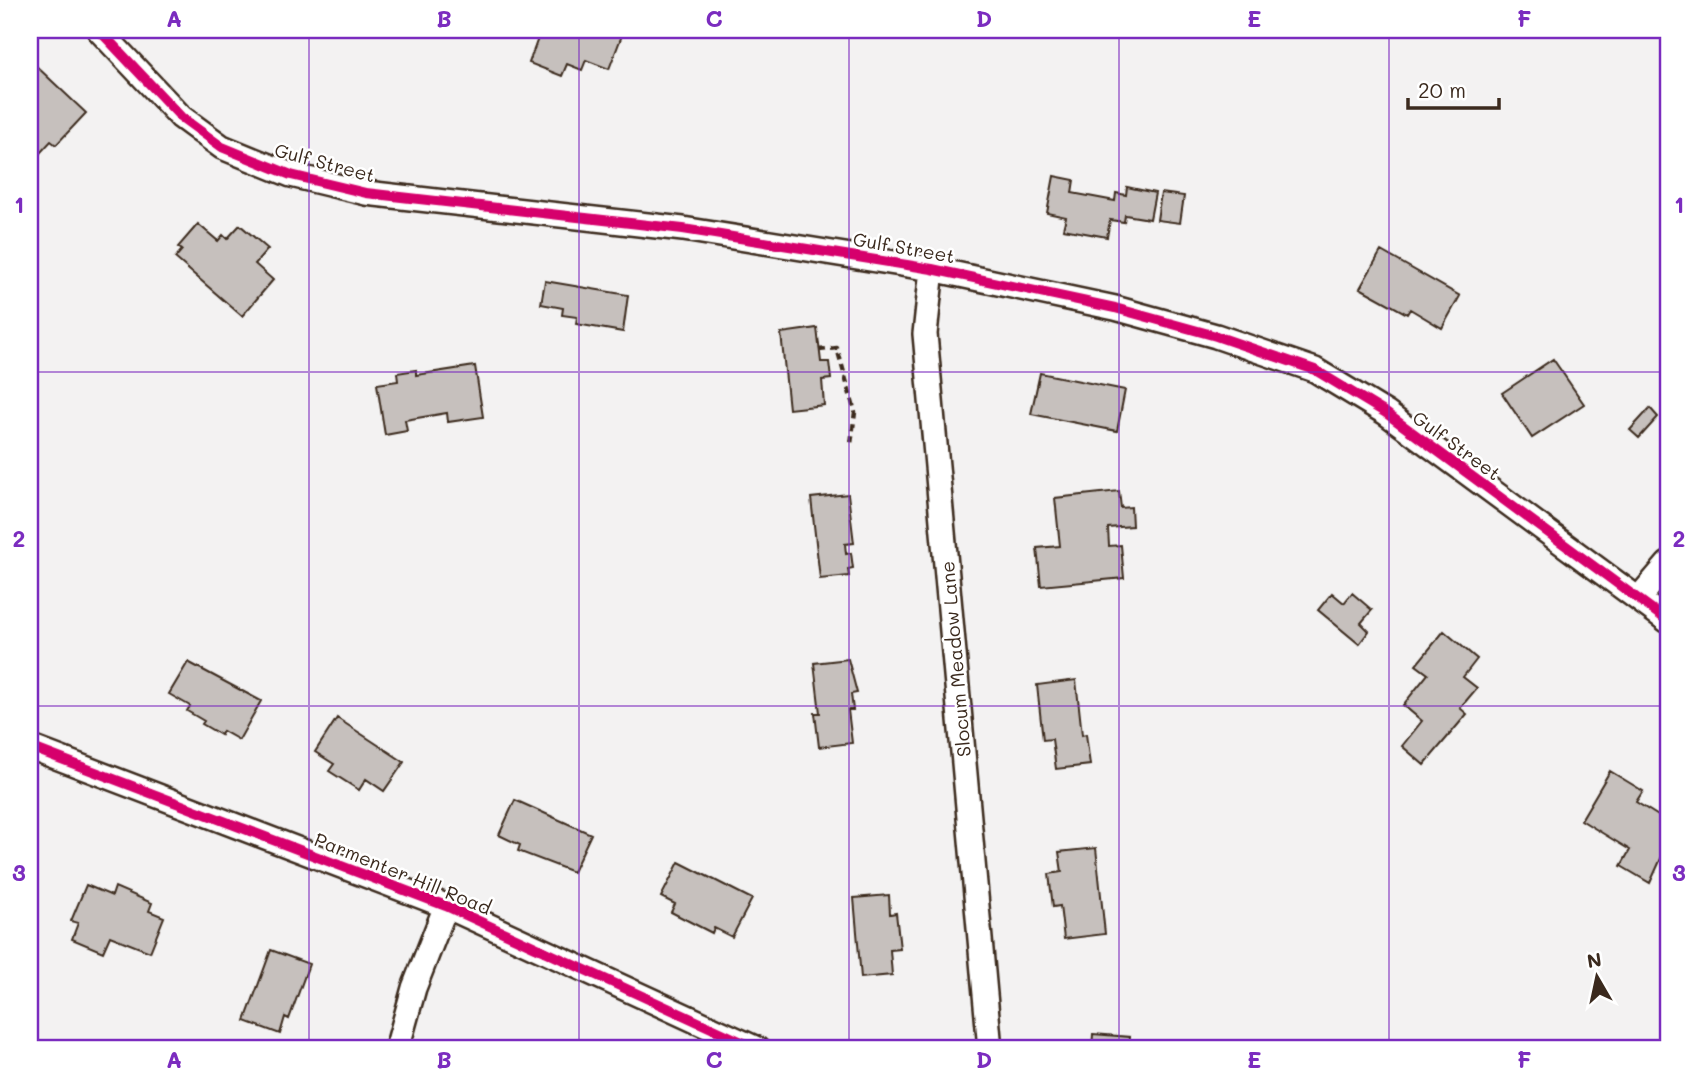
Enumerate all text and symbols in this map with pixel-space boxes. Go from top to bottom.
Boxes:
text: A [166,3,182,33]
text: B [436,3,452,33]
text: C [705,3,723,33]
text: D [976,3,992,33]
text: E [1247,3,1261,33]
text: F [1517,3,1531,33]
scale bar [1408,66,1498,110]
text: 20 m [1418,76,1466,103]
street label: Gulf Street [272,137,378,187]
text: 1 [14,189,24,219]
text: 1 [1674,189,1684,219]
street label: Gulf Street [851,226,957,268]
street label: Gulf Street [1408,405,1506,485]
text: 2 [13,523,25,553]
text: 2 [1673,523,1685,553]
street label: Slocum Meadow Lane [934,560,976,758]
street label: Parmenter Hill Road [311,826,495,920]
text: 3 [12,857,26,887]
text: 3 [1672,857,1686,887]
north arrow [1562,942,1632,1012]
text: N [1585,946,1603,973]
text: A [166,1044,182,1074]
text: B [436,1044,452,1074]
text: C [705,1044,723,1074]
text: D [976,1044,992,1074]
text: E [1247,1044,1261,1074]
text: F [1517,1044,1531,1074]

